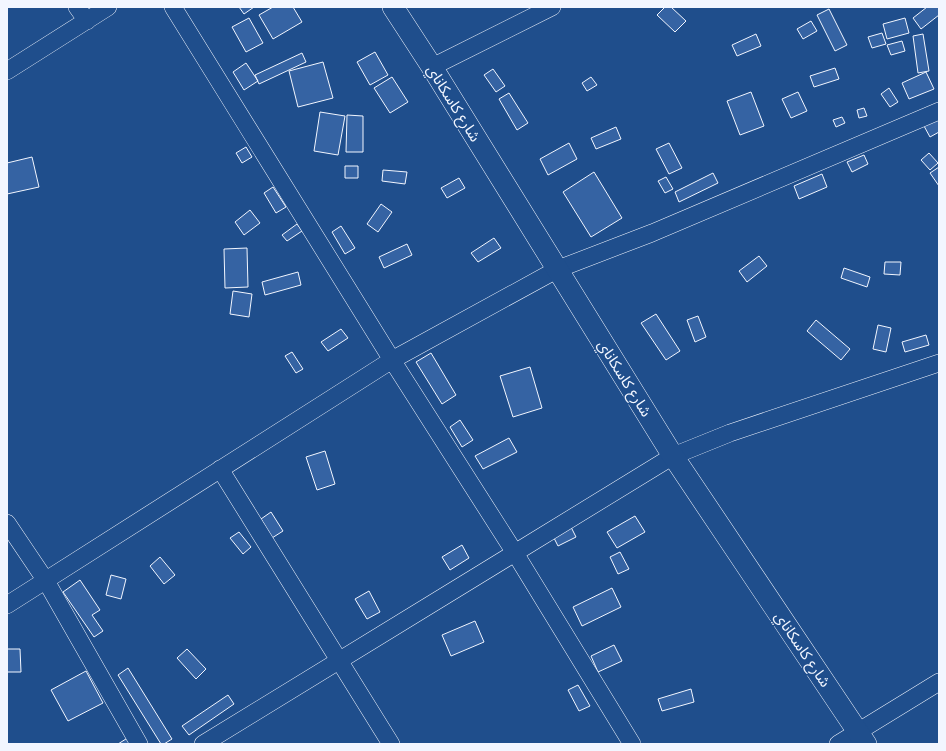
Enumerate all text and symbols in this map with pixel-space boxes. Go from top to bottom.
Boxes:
street label: شارع كاسكاناي [420,61,485,147]
street label: شارع كاسكاناي [591,336,656,422]
street label: شارع كاسكاناي [768,608,835,692]

